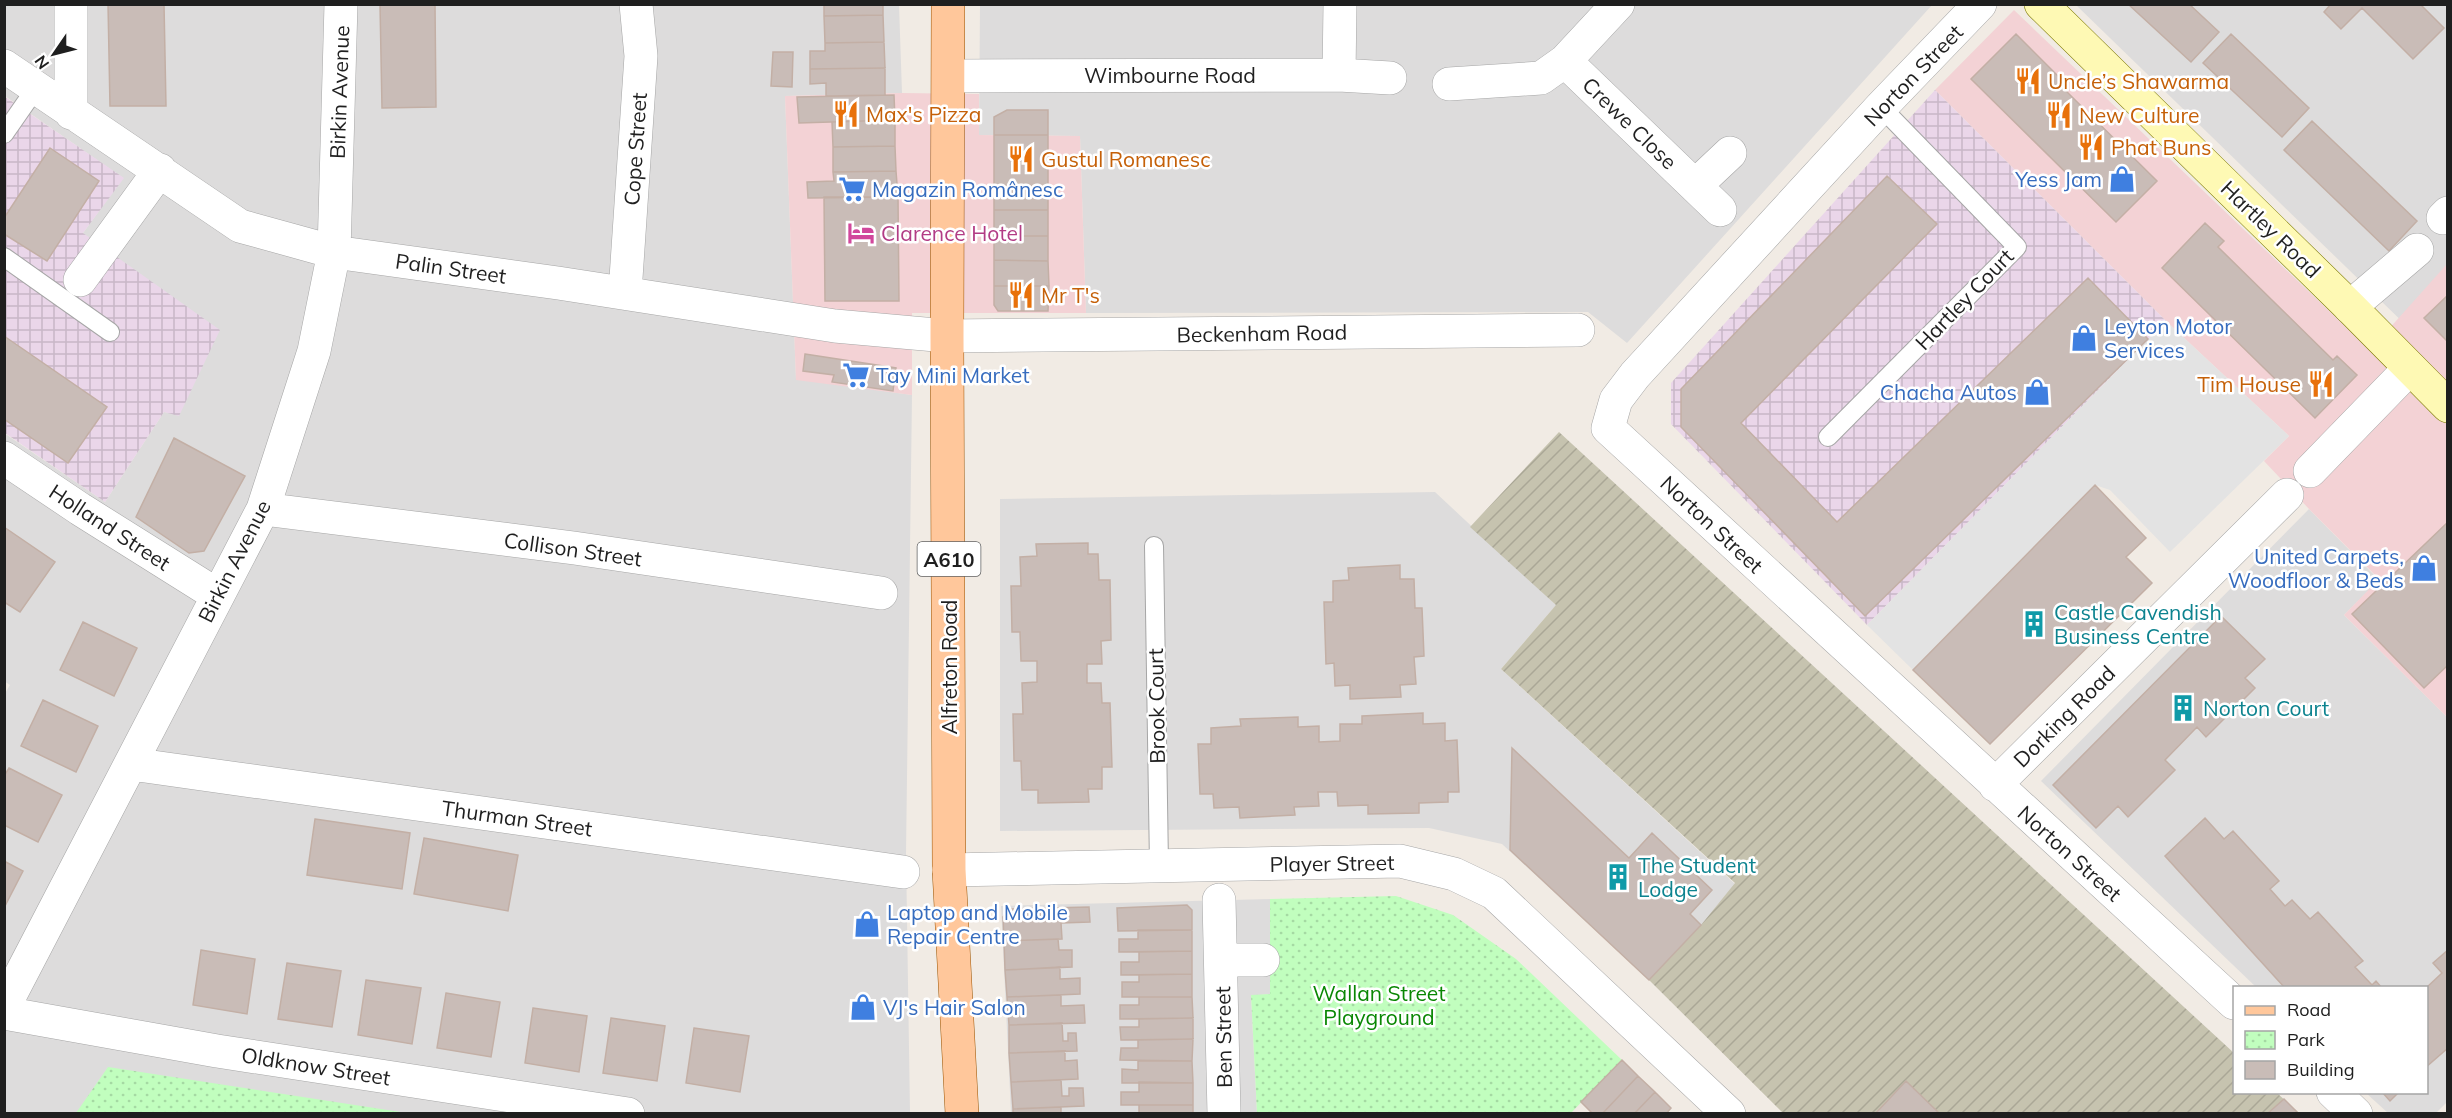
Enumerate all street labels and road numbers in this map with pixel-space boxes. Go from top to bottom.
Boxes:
street label: Norton Street [1858,19,1968,131]
street label: Birkin Avenue [324,25,354,159]
street label: Wimbourne Road [1084,62,1256,88]
street label: Crewe Close [1577,72,1683,174]
street label: Cope Street [618,92,652,206]
street label: Hartley Road [2216,175,2326,283]
street label: Hartley Court [1909,243,2019,355]
street label: Palin Street [394,247,508,289]
street label: Beckenham Road [1176,319,1348,347]
street label: Norton Street [1655,470,1769,578]
street label: Holland Street [45,478,175,576]
street label: Birkin Avenue [192,496,276,626]
street label: Collison Street [502,526,644,572]
road number: A610 [918,542,980,576]
street label: Alfreton Road [936,600,962,734]
street label: Brook Court [1142,648,1170,764]
street label: Dorking Road [2008,660,2120,772]
street label: Thurman Street [440,795,594,841]
street label: Norton Street [2013,800,2127,906]
street label: Player Street [1269,849,1395,877]
street label: Ben Street [1209,986,1237,1088]
street label: Oldknow Street [240,1041,392,1091]

